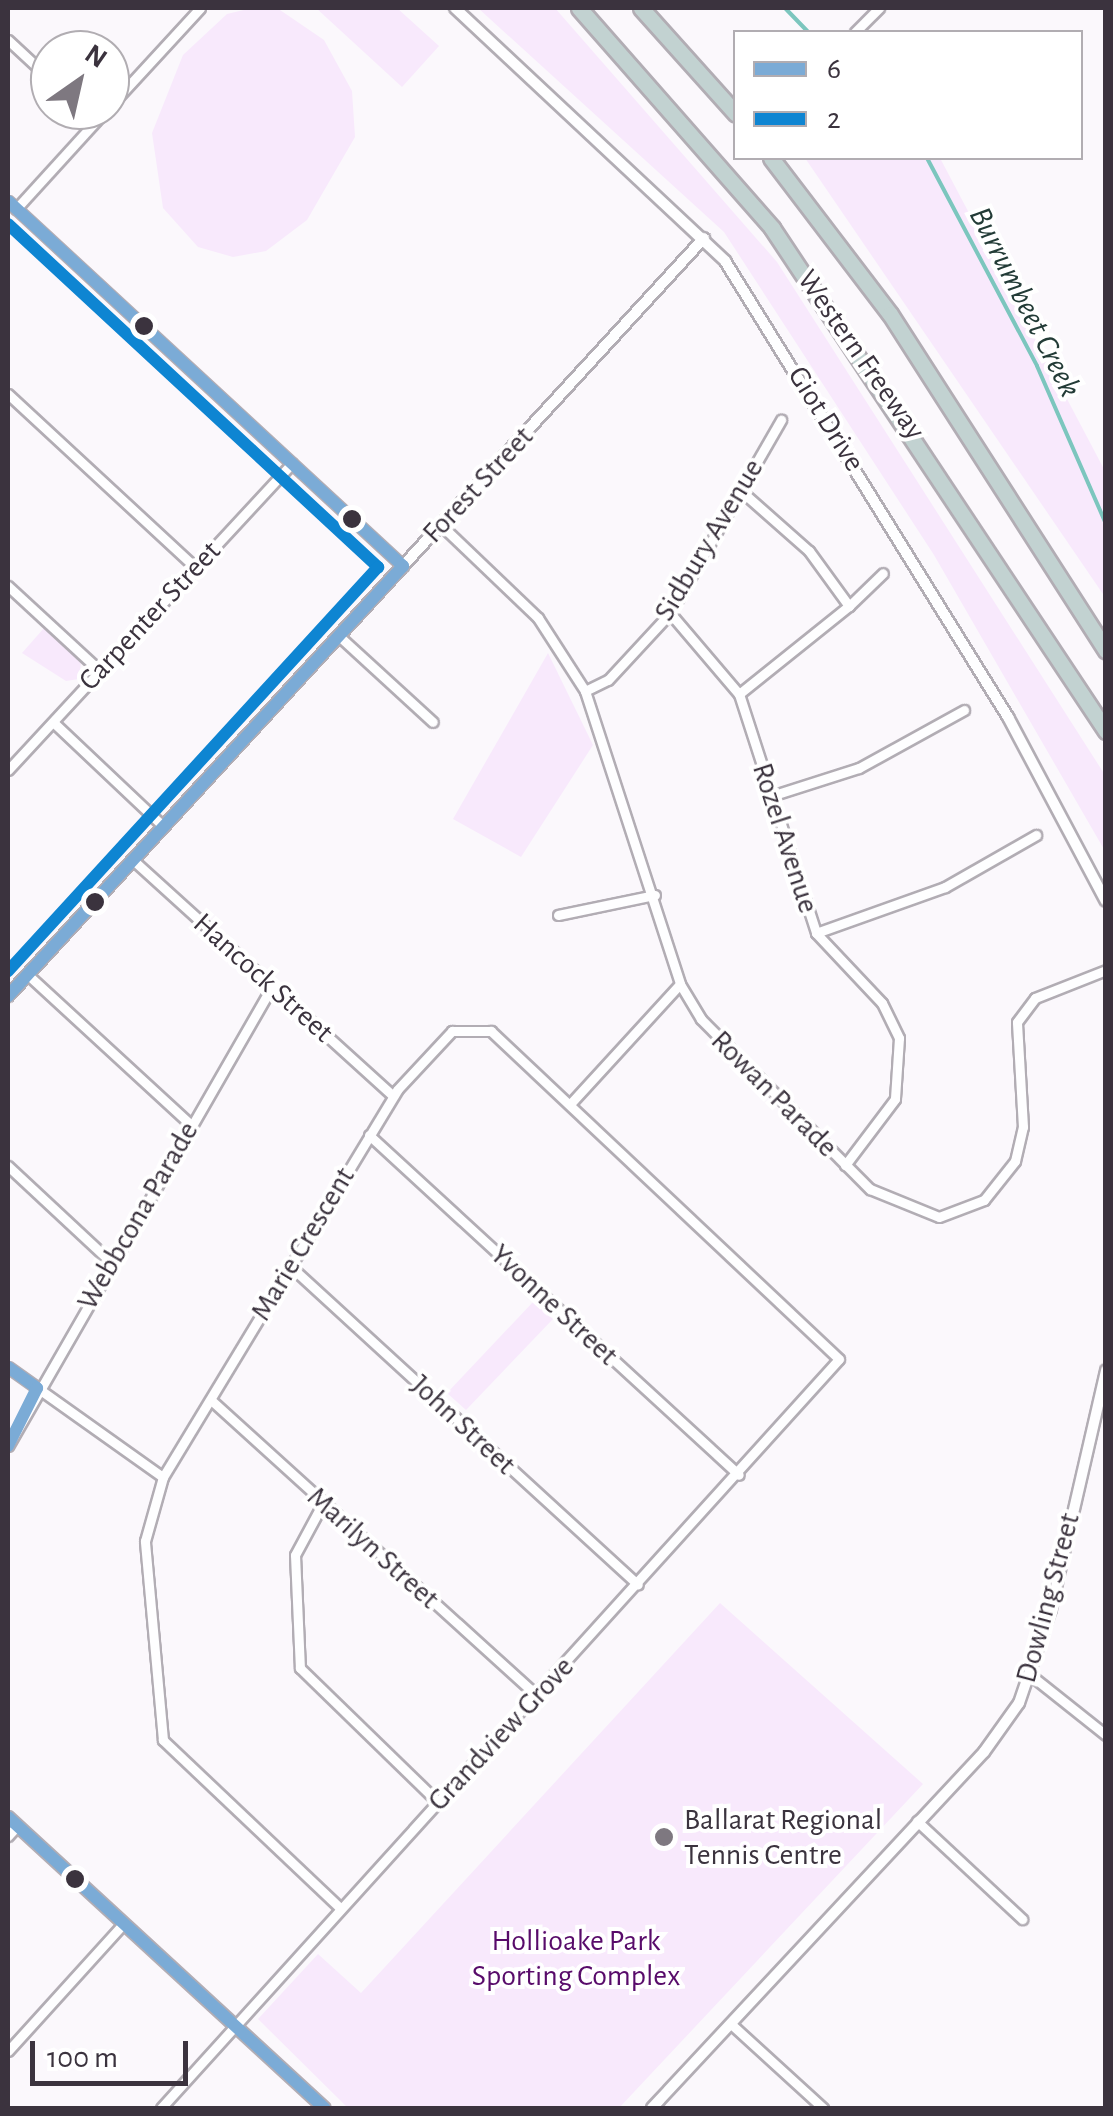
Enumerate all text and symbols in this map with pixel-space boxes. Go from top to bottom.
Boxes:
north arrow [30,30,130,130]
legend [733,30,1083,160]
text: N [80,40,112,74]
text: 6 [827,54,841,84]
text: 2 [827,104,841,134]
water label: Burrumbeet Creek [961,200,1089,404]
street label: Western Freeway [789,263,933,447]
unlabelled marker [134,316,154,336]
street label: Giot Drive [780,360,872,478]
street label: Forest Street [415,419,541,551]
street label: Sidbury Avenue [647,452,771,628]
unlabelled marker [342,509,362,529]
street label: Carpenter Street [71,534,229,698]
street label: Rozel Avenue [744,759,826,917]
unlabelled marker [85,892,105,912]
street label: Hancock Street [186,906,340,1050]
street label: Rowan Parade [703,1023,845,1165]
street label: Webbcona Parade [70,1115,206,1317]
street label: Marie Crescent [243,1161,363,1327]
street label: Yvonne Street [483,1237,625,1373]
street label: John Street [403,1368,523,1482]
street label: Marilyn Street [300,1479,446,1617]
street label: Dowling Street [1008,1509,1088,1687]
street label: Grandview Grove [420,1649,582,1819]
place label: Ballarat Regional Tennis Centre [684,1802,882,1872]
marker: Ballarat Regional Tennis Centre [653,1826,675,1848]
unlabelled marker [65,1869,85,1889]
park label: Hollioake Park Sporting Complex [472,1923,680,1994]
scale bar [35,2021,192,2083]
text: 100 m [47,2043,118,2073]

